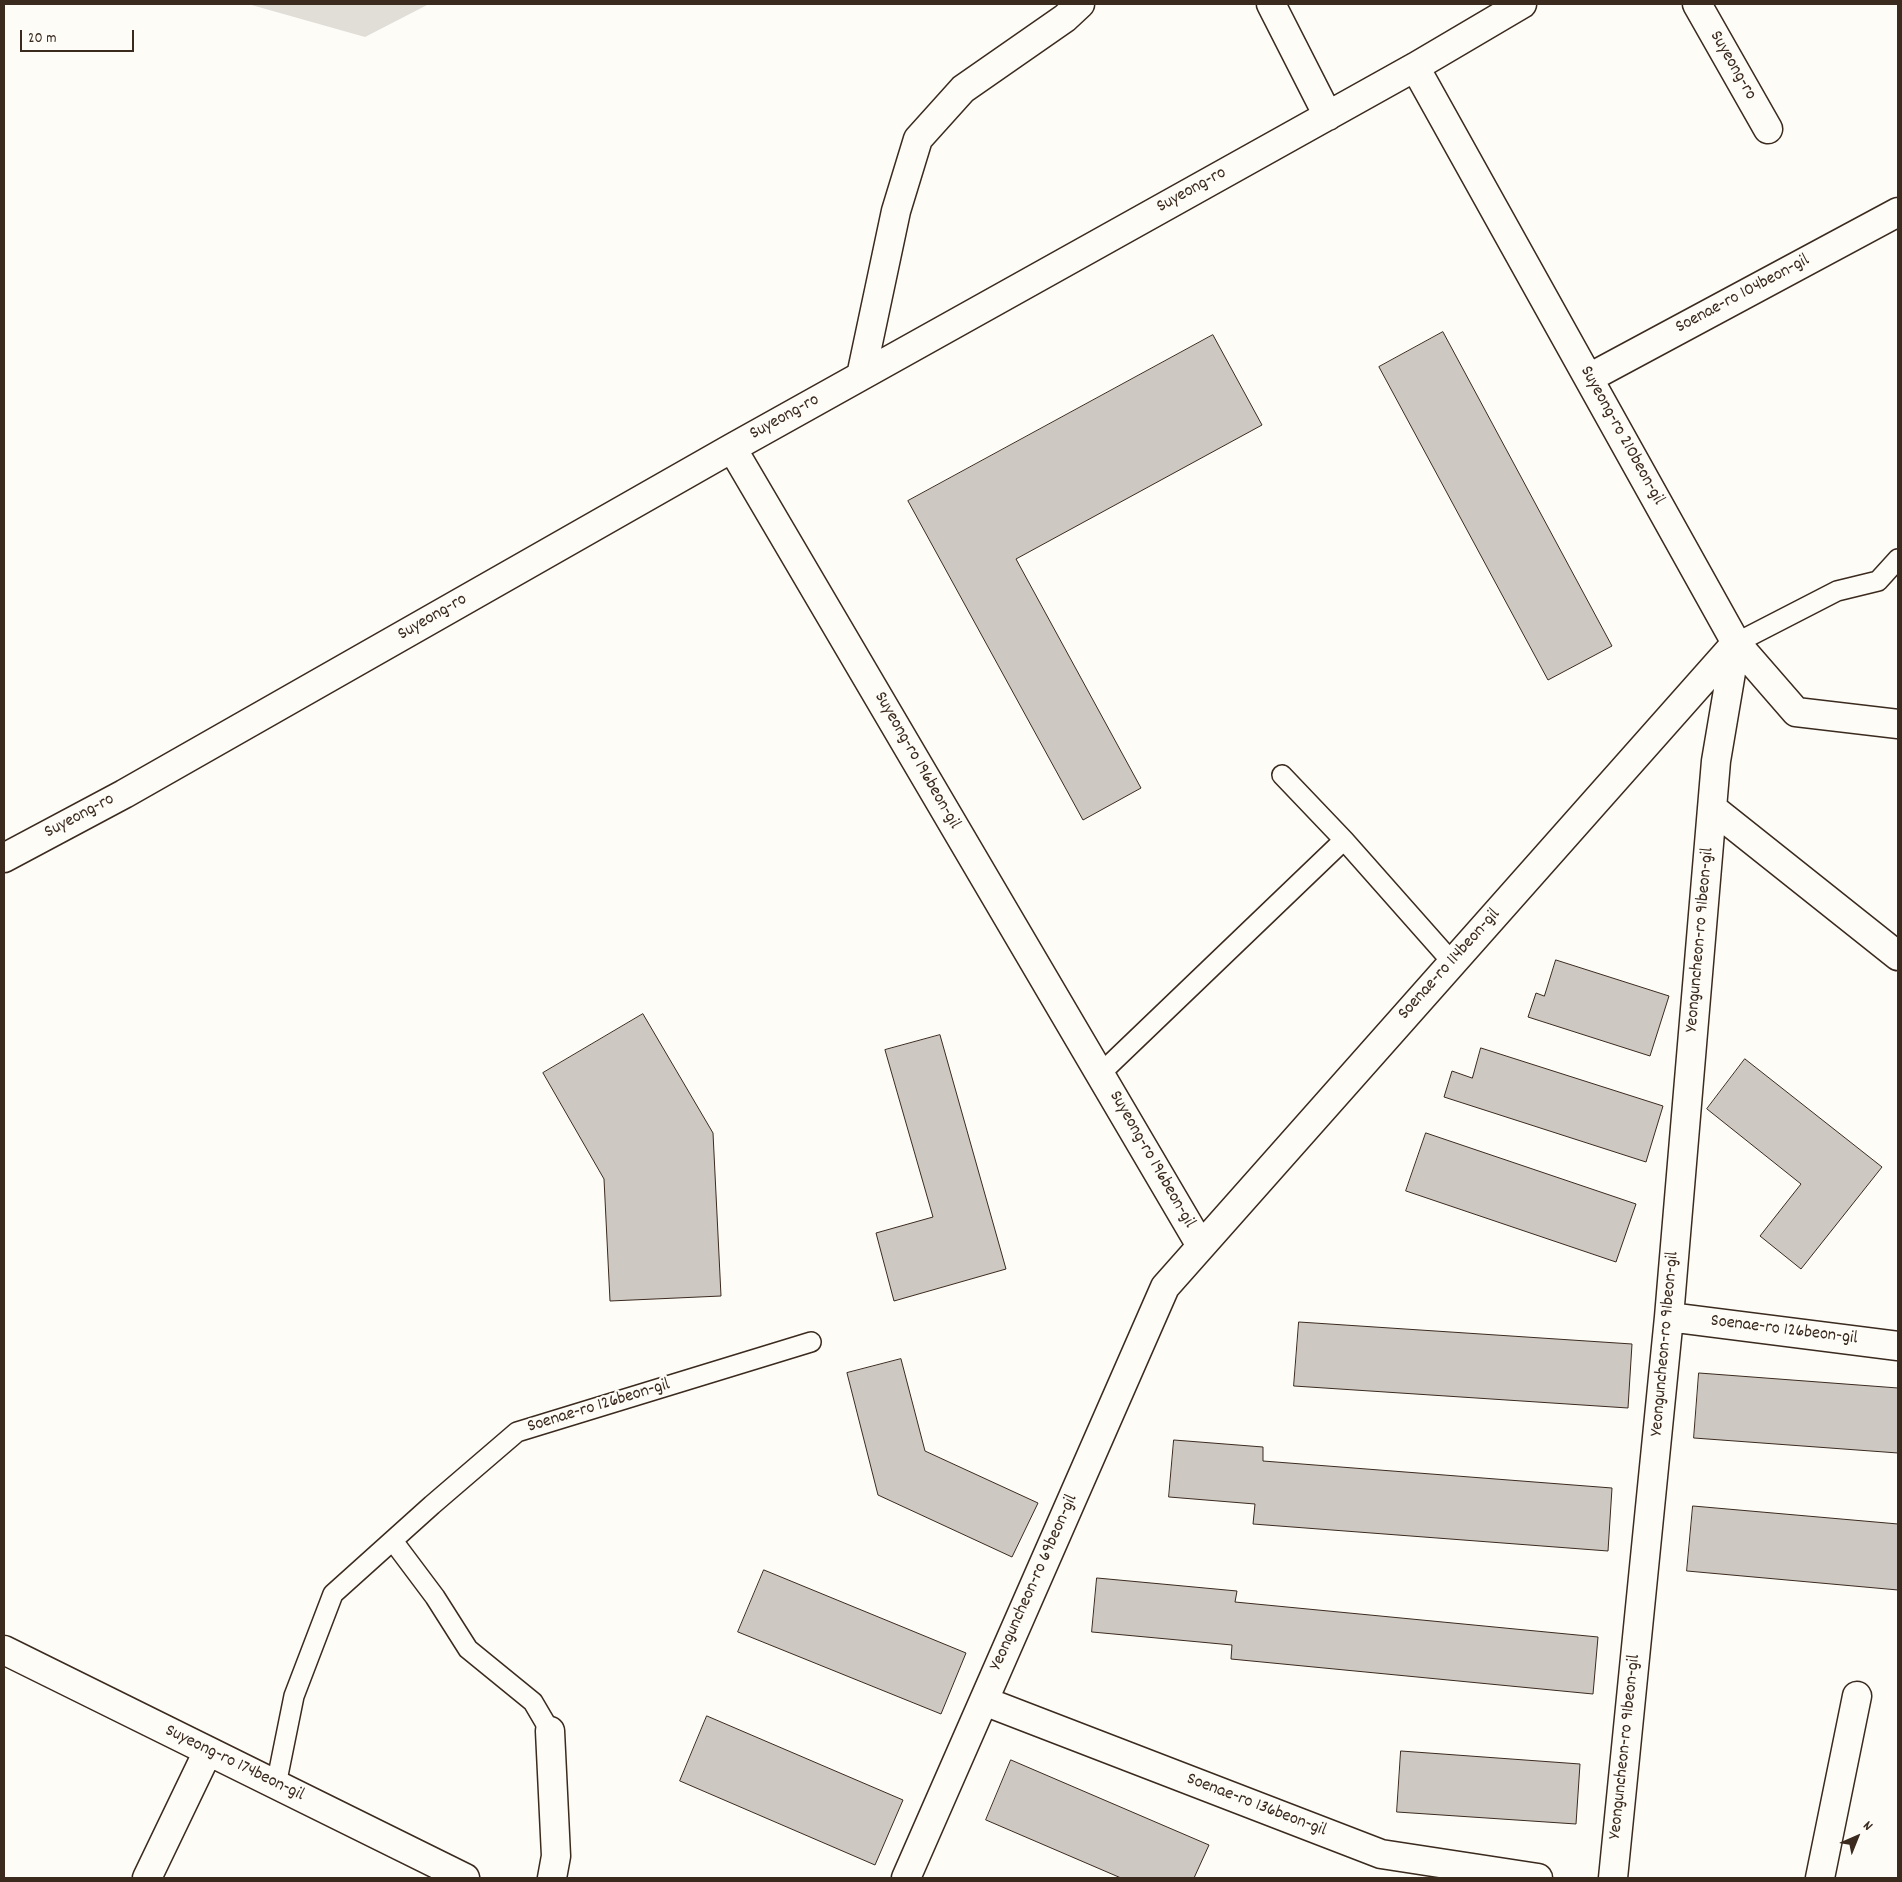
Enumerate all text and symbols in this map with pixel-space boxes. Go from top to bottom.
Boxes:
scale bar [22,20,136,52]
text: 20 m [28,28,56,50]
street label: Suyeong-ro [1704,28,1760,104]
street label: Suyeong-ro [1154,163,1230,219]
street label: Soenae-ro 104beon-gil [1672,251,1814,339]
street label: Suyeong-ro 210beon-gil [1574,363,1668,509]
street label: Suyeong-ro [747,390,823,446]
street label: Suyeong-ro [395,590,471,646]
street label: Suyeong-ro 196beon-gil [868,689,964,833]
street label: Suyeong-ro [41,790,119,844]
street label: Yeonguncheon-ro 91beon-gil [1682,847,1720,1033]
street label: Soenae-ro 114beon-gil [1394,905,1506,1025]
street label: Suyeong-ro 196beon-gil [1103,1088,1199,1232]
street label: Yeonguncheon-ro 91beon-gil [1647,1251,1685,1437]
street label: Soenae-ro 126beon-gil [1709,1311,1859,1351]
street label: Soenae-ro 126beon-gil [525,1375,673,1439]
street label: Yeonguncheon-ro 69beon-gil [986,1492,1084,1674]
street label: Yeonguncheon-ro 91beon-gil [1606,1654,1646,1840]
street label: Suyeong-ro 174beon-gil [161,1721,307,1807]
street label: Soenae-ro 136beon-gil [1183,1769,1329,1843]
north arrow [1832,1812,1882,1862]
text: N [1858,1817,1877,1836]

